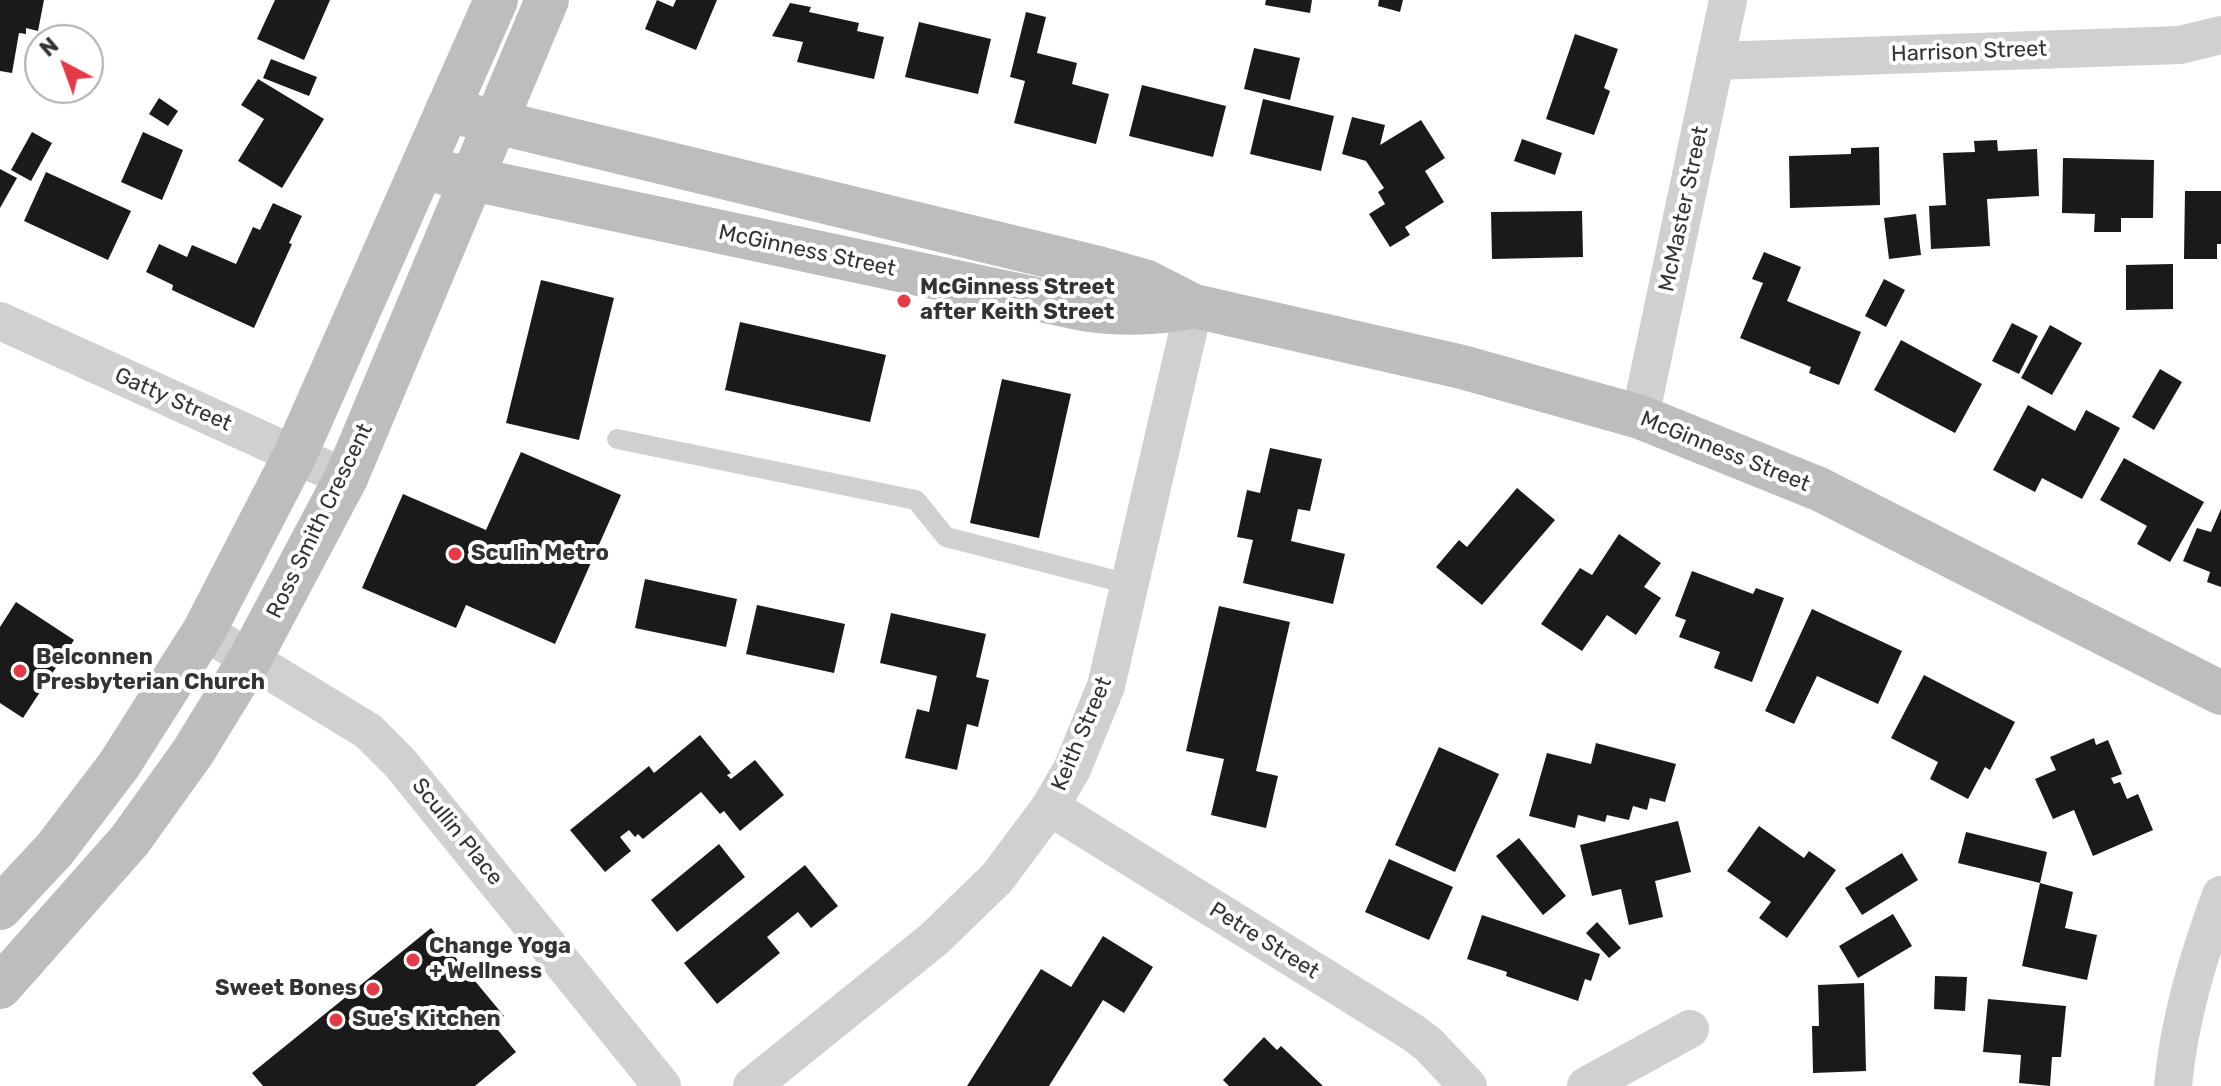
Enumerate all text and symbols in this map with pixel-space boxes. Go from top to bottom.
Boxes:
north arrow [24,24,104,104]
text: N [34,32,64,62]
street label: Harrison Street [1891,36,2047,68]
street label: McMaster Street [1654,124,1714,294]
street label: McGinness Street [716,219,898,283]
place label: McGinness Street after Keith Street [920,275,1115,326]
marker: McGinness Street after Keith Street [895,292,913,310]
street label: Gatty Street [110,362,236,438]
street label: McGinness Street [1636,406,1814,498]
street label: Ross Smith Crescent [261,419,379,623]
place label: Sculin Metro [471,541,609,567]
marker: Sculin Metro [446,545,464,563]
place label: Belconnen Presbyterian Church [36,645,265,696]
marker: Belconnen Presbyterian Church [11,662,29,680]
street label: Keith Street [1046,673,1118,795]
street label: Scullin Place [406,773,508,891]
street label: Petre Street [1204,897,1324,985]
place label: Change Yoga + Wellness [429,934,571,986]
marker: Change Yoga + Wellness [404,951,422,969]
place label: Sweet Bones [215,976,357,1002]
marker: Sweet Bones [364,980,382,998]
place label: Sue's Kitchen [352,1007,501,1033]
marker: Sue's Kitchen [327,1011,345,1029]

